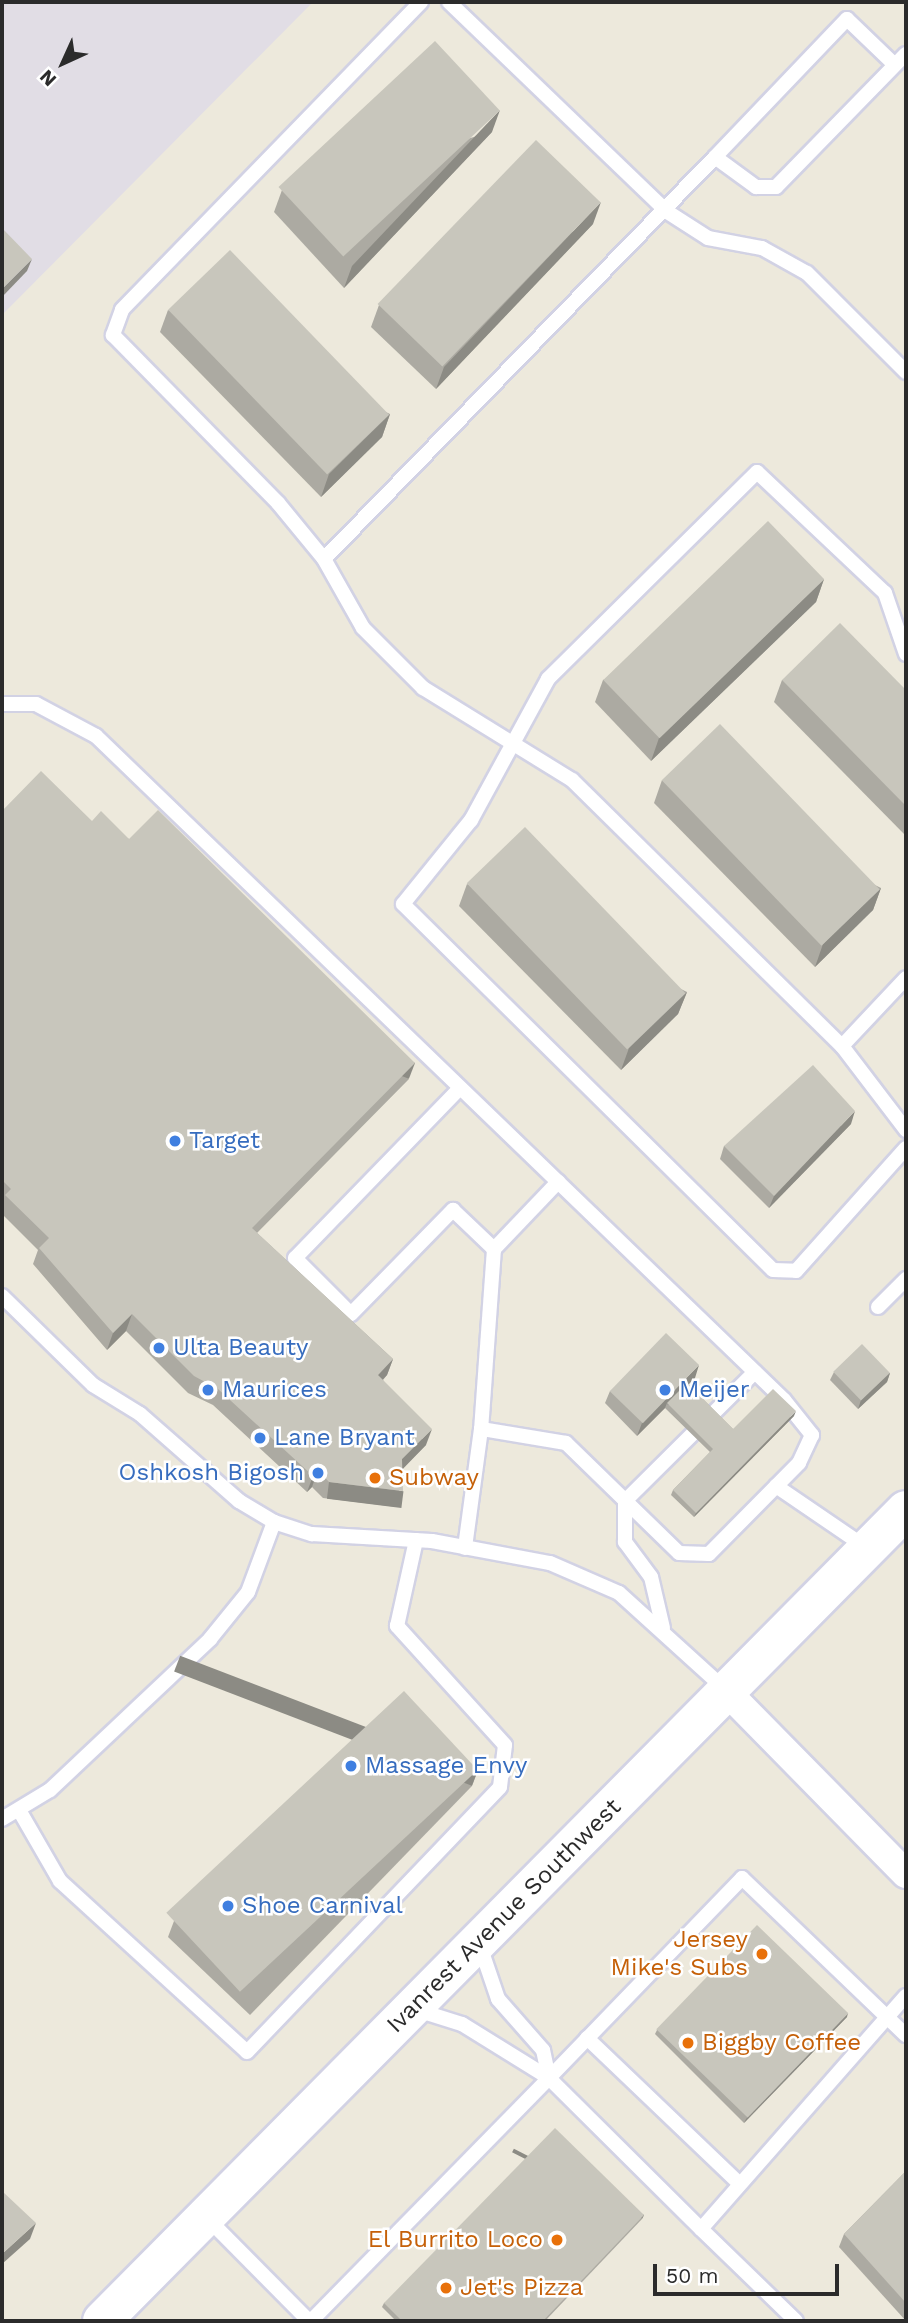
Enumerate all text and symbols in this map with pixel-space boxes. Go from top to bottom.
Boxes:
north arrow [28,28,98,98]
text: N [35,65,61,91]
place label: Target [189,1127,260,1155]
marker: Target [167,1133,183,1149]
place label: Ulta Beauty [173,1334,309,1362]
marker: Ulta Beauty [151,1340,167,1356]
place label: Maurices [222,1376,327,1404]
place label: Meijer [679,1376,750,1404]
marker: Maurices [200,1382,216,1398]
marker: Meijer [657,1382,673,1398]
place label: Lane Bryant [274,1424,415,1452]
marker: Lane Bryant [252,1430,268,1446]
place label: Oshkosh Bigosh [119,1459,304,1487]
place label: Subway [389,1464,479,1492]
marker: Oshkosh Bigosh [310,1465,326,1481]
marker: Subway [367,1470,383,1486]
place label: Massage Envy [365,1752,527,1780]
marker: Massage Envy [343,1758,359,1774]
street label: Ivanrest Avenue Southwest [381,1793,627,2039]
place label: Shoe Carnival [242,1892,403,1920]
marker: Shoe Carnival [220,1898,236,1914]
place label: Jersey Mike's Subs [611,1926,748,1982]
marker: Jersey Mike's Subs [754,1946,770,1962]
place label: Biggby Coffee [702,2029,862,2057]
marker: Biggby Coffee [680,2035,696,2051]
place label: El Burrito Loco [367,2226,543,2254]
marker: El Burrito Loco [549,2232,565,2248]
scale bar [656,2250,842,2294]
text: 50 m [666,2263,718,2288]
place label: Jet's Pizza [460,2274,583,2302]
marker: Jet's Pizza [438,2280,454,2296]

